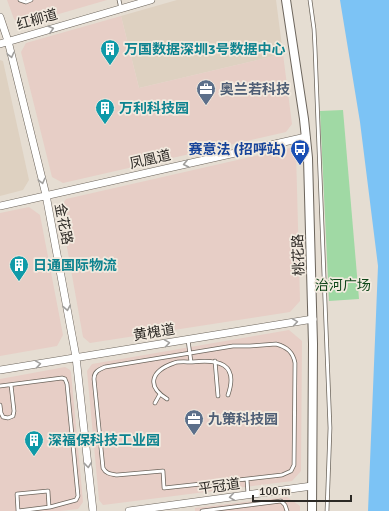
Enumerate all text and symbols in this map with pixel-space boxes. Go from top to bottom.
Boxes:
street label: 红柳道 [15,6,60,33]
one-way arrow [47,25,54,34]
building icon: 万国数据深圳3号数据中心 [99,38,121,66]
place label: 万国数据深圳3号数据中心 [124,41,286,58]
one-way arrow [6,51,15,58]
office icon: 奥兰若科技 [195,78,217,106]
place label: 奥兰若科技 [220,81,290,98]
building icon: 万利科技园 [94,97,116,125]
place label: 万利科技园 [119,100,189,117]
bus stop icon: 赛意法 (招呼站) [289,138,311,166]
place label: 赛意法 (招呼站) [188,141,286,158]
street label: 凤凰道 [128,146,172,172]
one-way arrow [183,159,189,167]
one-way arrow [37,177,46,184]
street label: 金花路 [51,202,76,246]
street label: 桃花路 [289,234,308,276]
building icon: 日通国际物流 [8,254,30,282]
place label: 日通国际物流 [33,257,117,274]
park label: 治河广场 [315,277,371,294]
one-way arrow [62,305,71,311]
one-way arrow [292,318,298,327]
street label: 黄槐道 [132,321,176,344]
one-way arrow [164,339,170,348]
one-way arrow [35,360,42,368]
office icon: 九策科技园 [183,408,205,436]
place label: 九策科技园 [208,411,278,428]
building icon: 深福保科技工业园 [23,429,45,457]
place label: 深福保科技工业园 [48,432,160,449]
one-way arrow [83,462,92,468]
street label: 平冠道 [197,475,241,498]
scale bar [253,477,351,503]
text: 100 m [259,484,291,499]
one-way arrow [229,492,235,501]

